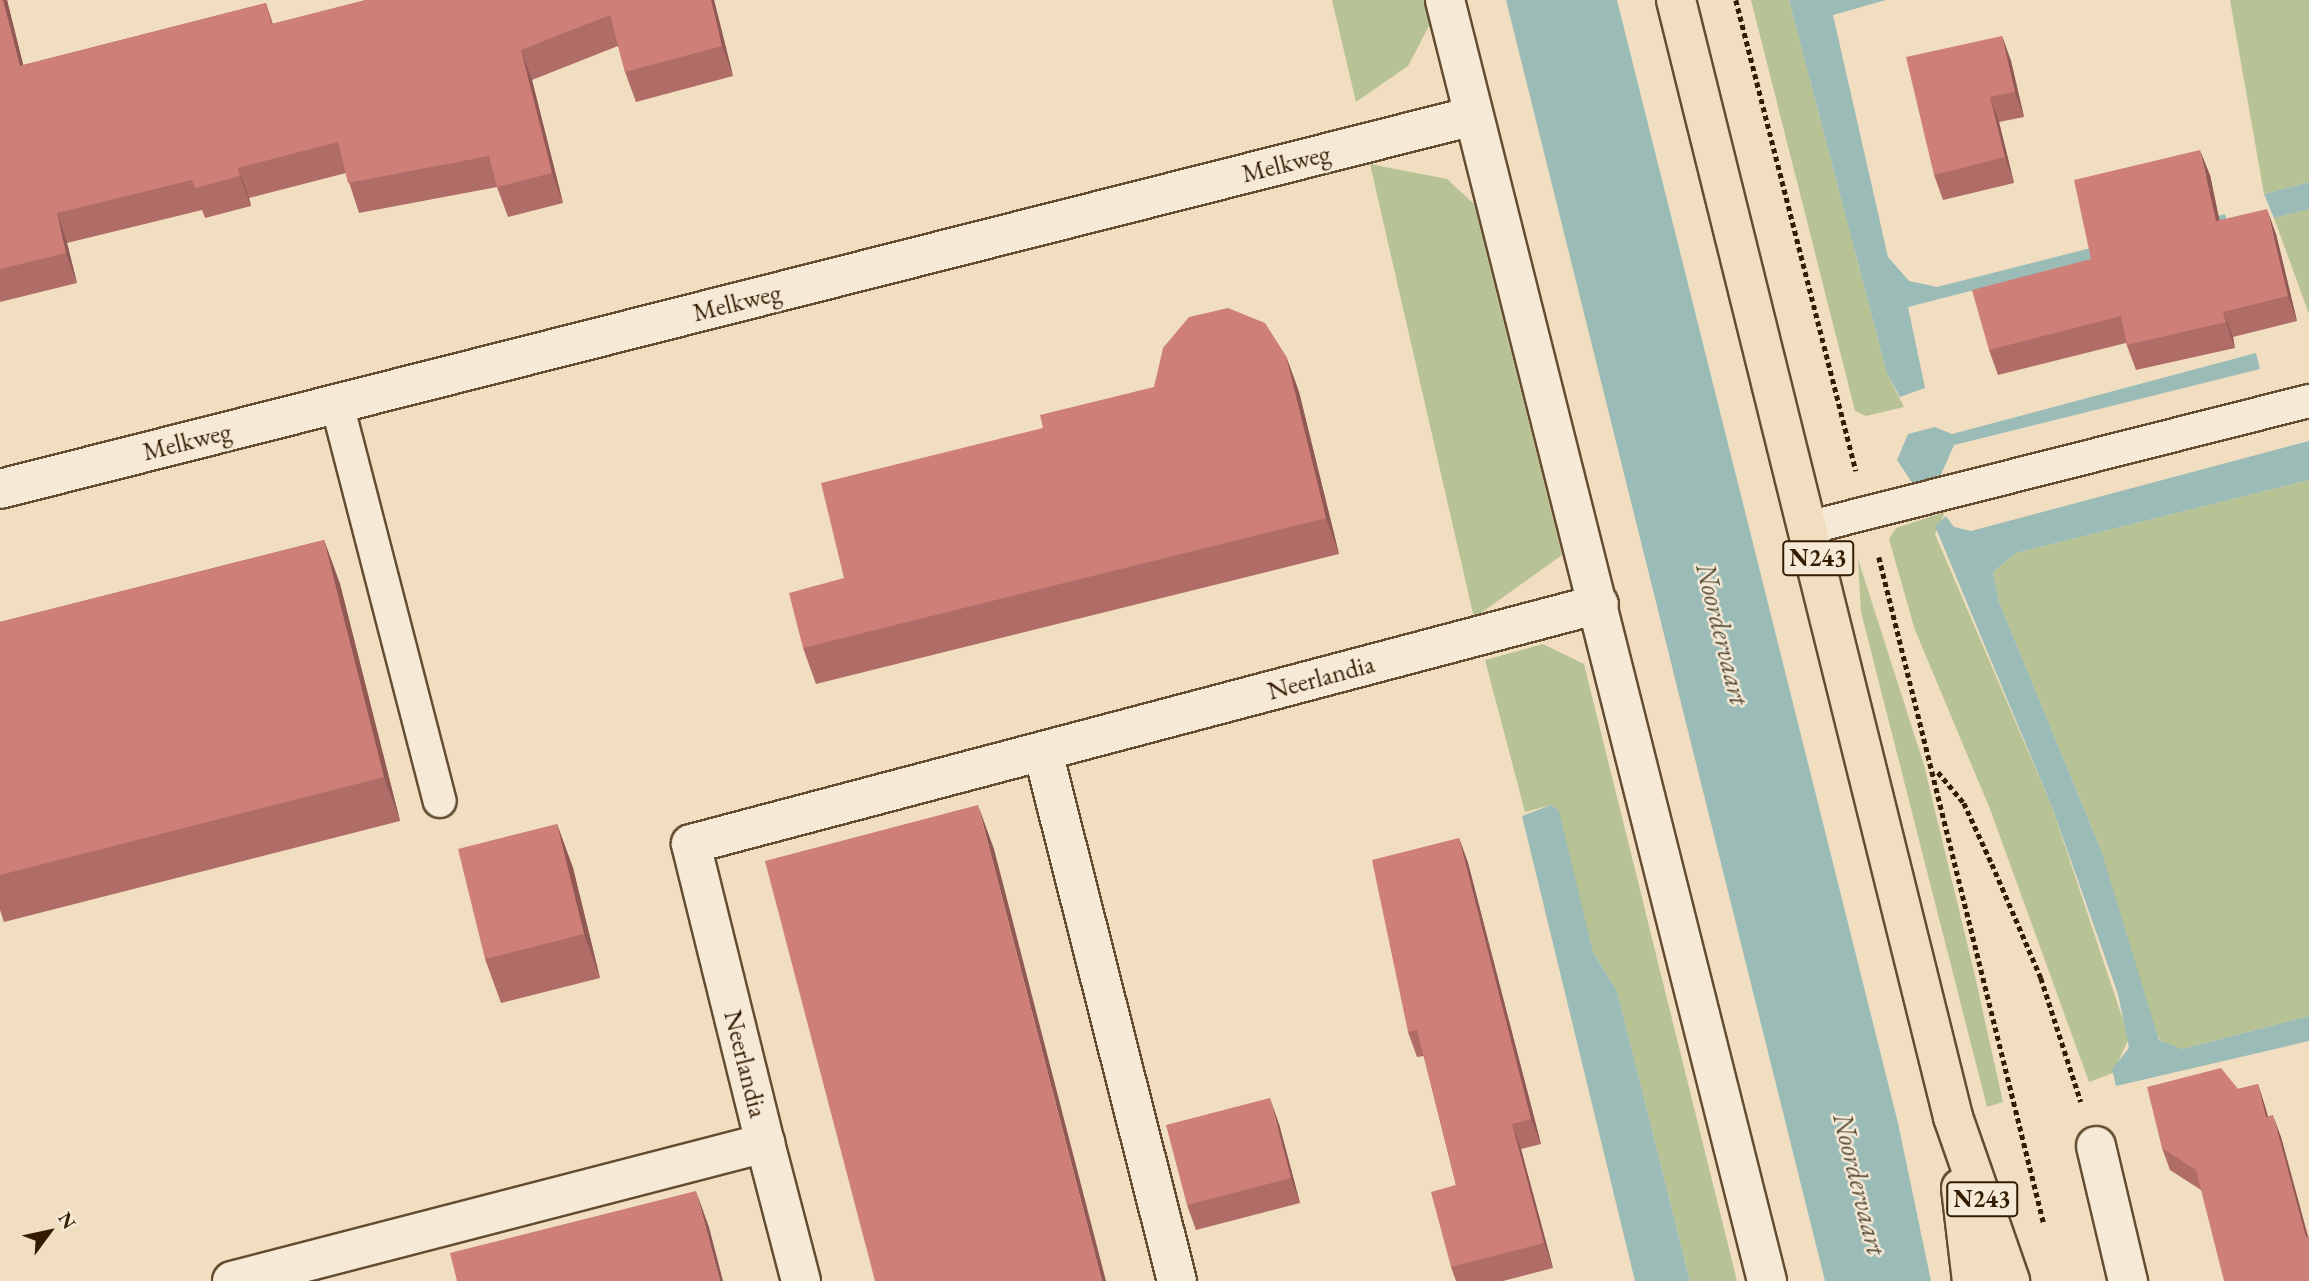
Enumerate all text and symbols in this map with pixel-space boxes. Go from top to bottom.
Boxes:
street label: Melkweg [1239,138,1333,190]
street label: Melkweg [690,277,784,329]
street label: Melkweg [140,416,234,468]
road number: N243 [1781,538,1855,578]
water label: Noordervaart [1689,559,1757,709]
street label: Neerlandia [1264,649,1378,707]
street label: Neerlandia [717,1007,773,1121]
water label: Noordervaart [1826,1109,1894,1259]
road number: N243 [1945,1178,2019,1219]
north arrow [14,1197,84,1267]
text: N [52,1207,82,1234]

